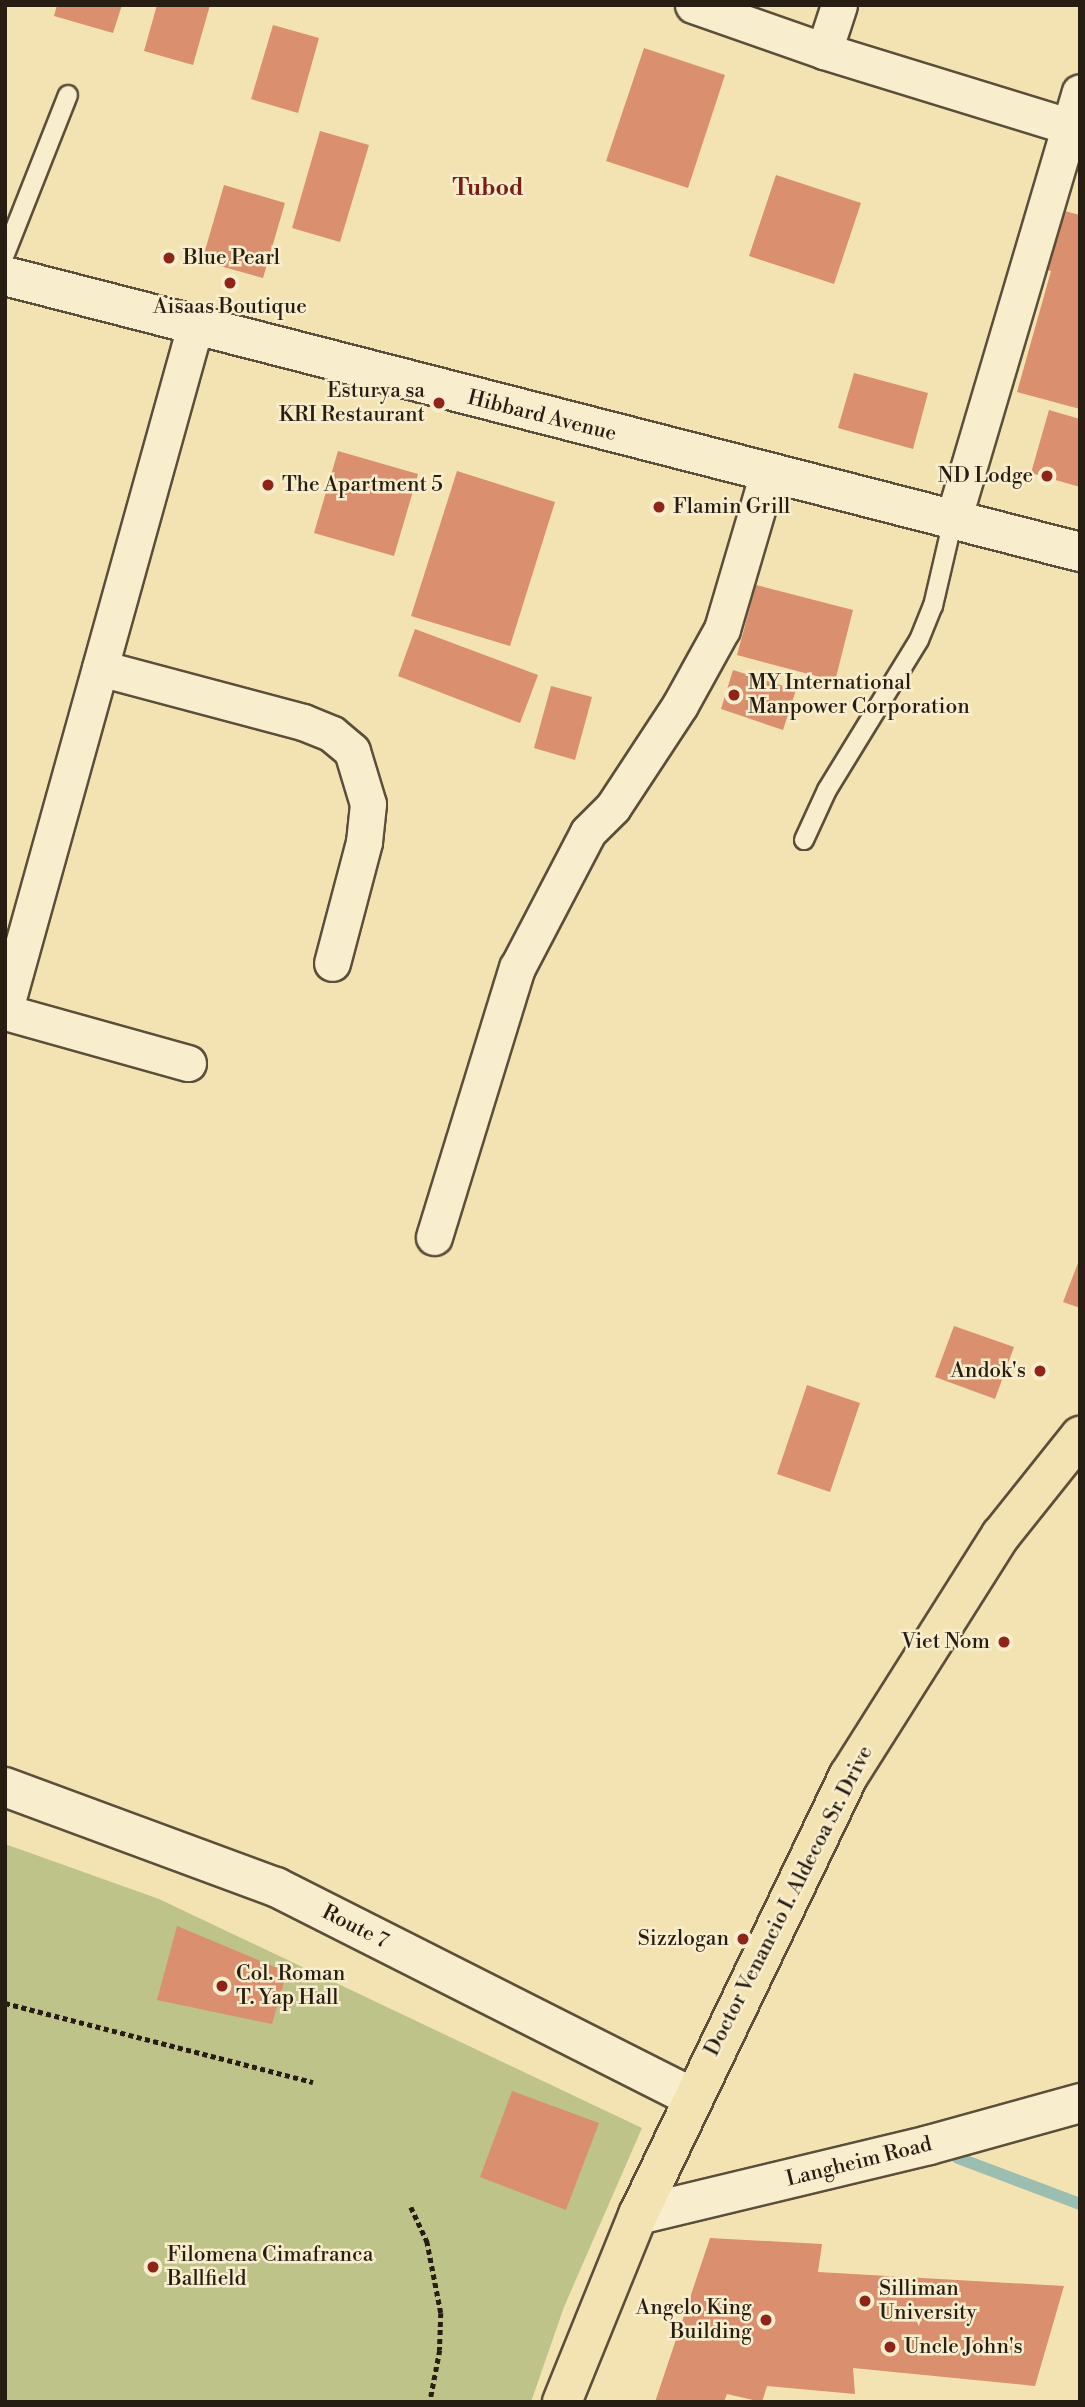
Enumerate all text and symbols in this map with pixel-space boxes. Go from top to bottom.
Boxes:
district label: Tubod [452,174,524,202]
place label: Blue Pearl [183,245,280,271]
marker: Blue Pearl [161,250,177,266]
marker: Aisaas Boutique [222,275,238,291]
place label: Aisaas Boutique [153,294,307,320]
place label: Esturya sa KRI Restaurant [279,378,425,428]
street label: Hibbard Avenue [465,385,619,447]
marker: Esturya sa KRI Restaurant [431,395,447,411]
place label: ND Lodge [938,463,1033,489]
marker: ND Lodge [1039,468,1055,484]
place label: The Apartment 5 [282,472,443,498]
marker: The Apartment 5 [260,477,276,493]
place label: Flamin Grill [673,494,790,520]
marker: Flamin Grill [651,499,667,515]
place label: MY International Manpower Corporation [748,670,970,720]
marker: MY International Manpower Corporation [726,687,742,703]
place label: Andok's [950,1358,1026,1384]
marker: Andok's [1032,1363,1048,1379]
place label: Viet Nom [901,1629,990,1655]
marker: Viet Nom [996,1634,1012,1650]
street label: Doctor Venancio I. Aldecoa Sr. Drive [700,1742,878,2060]
street label: Route 7 [318,1900,392,1954]
place label: Sizzlogan [638,1926,729,1952]
marker: Sizzlogan [735,1931,751,1947]
place label: Col. Roman T. Yap Hall [236,1961,345,2011]
marker: Col. Roman T. Yap Hall [214,1978,230,1994]
street label: Langheim Road [783,2132,935,2192]
place label: Filomena Cimafranca Ballfield [167,2242,373,2292]
marker: Filomena Cimafranca Ballfield [145,2259,161,2275]
place label: Silliman University [879,2276,977,2326]
marker: Silliman University [857,2293,873,2309]
place label: Angelo King Building [636,2295,752,2345]
marker: Angelo King Building [758,2312,774,2328]
place label: Uncle John's [904,2334,1023,2360]
marker: Uncle John's [882,2339,898,2355]

